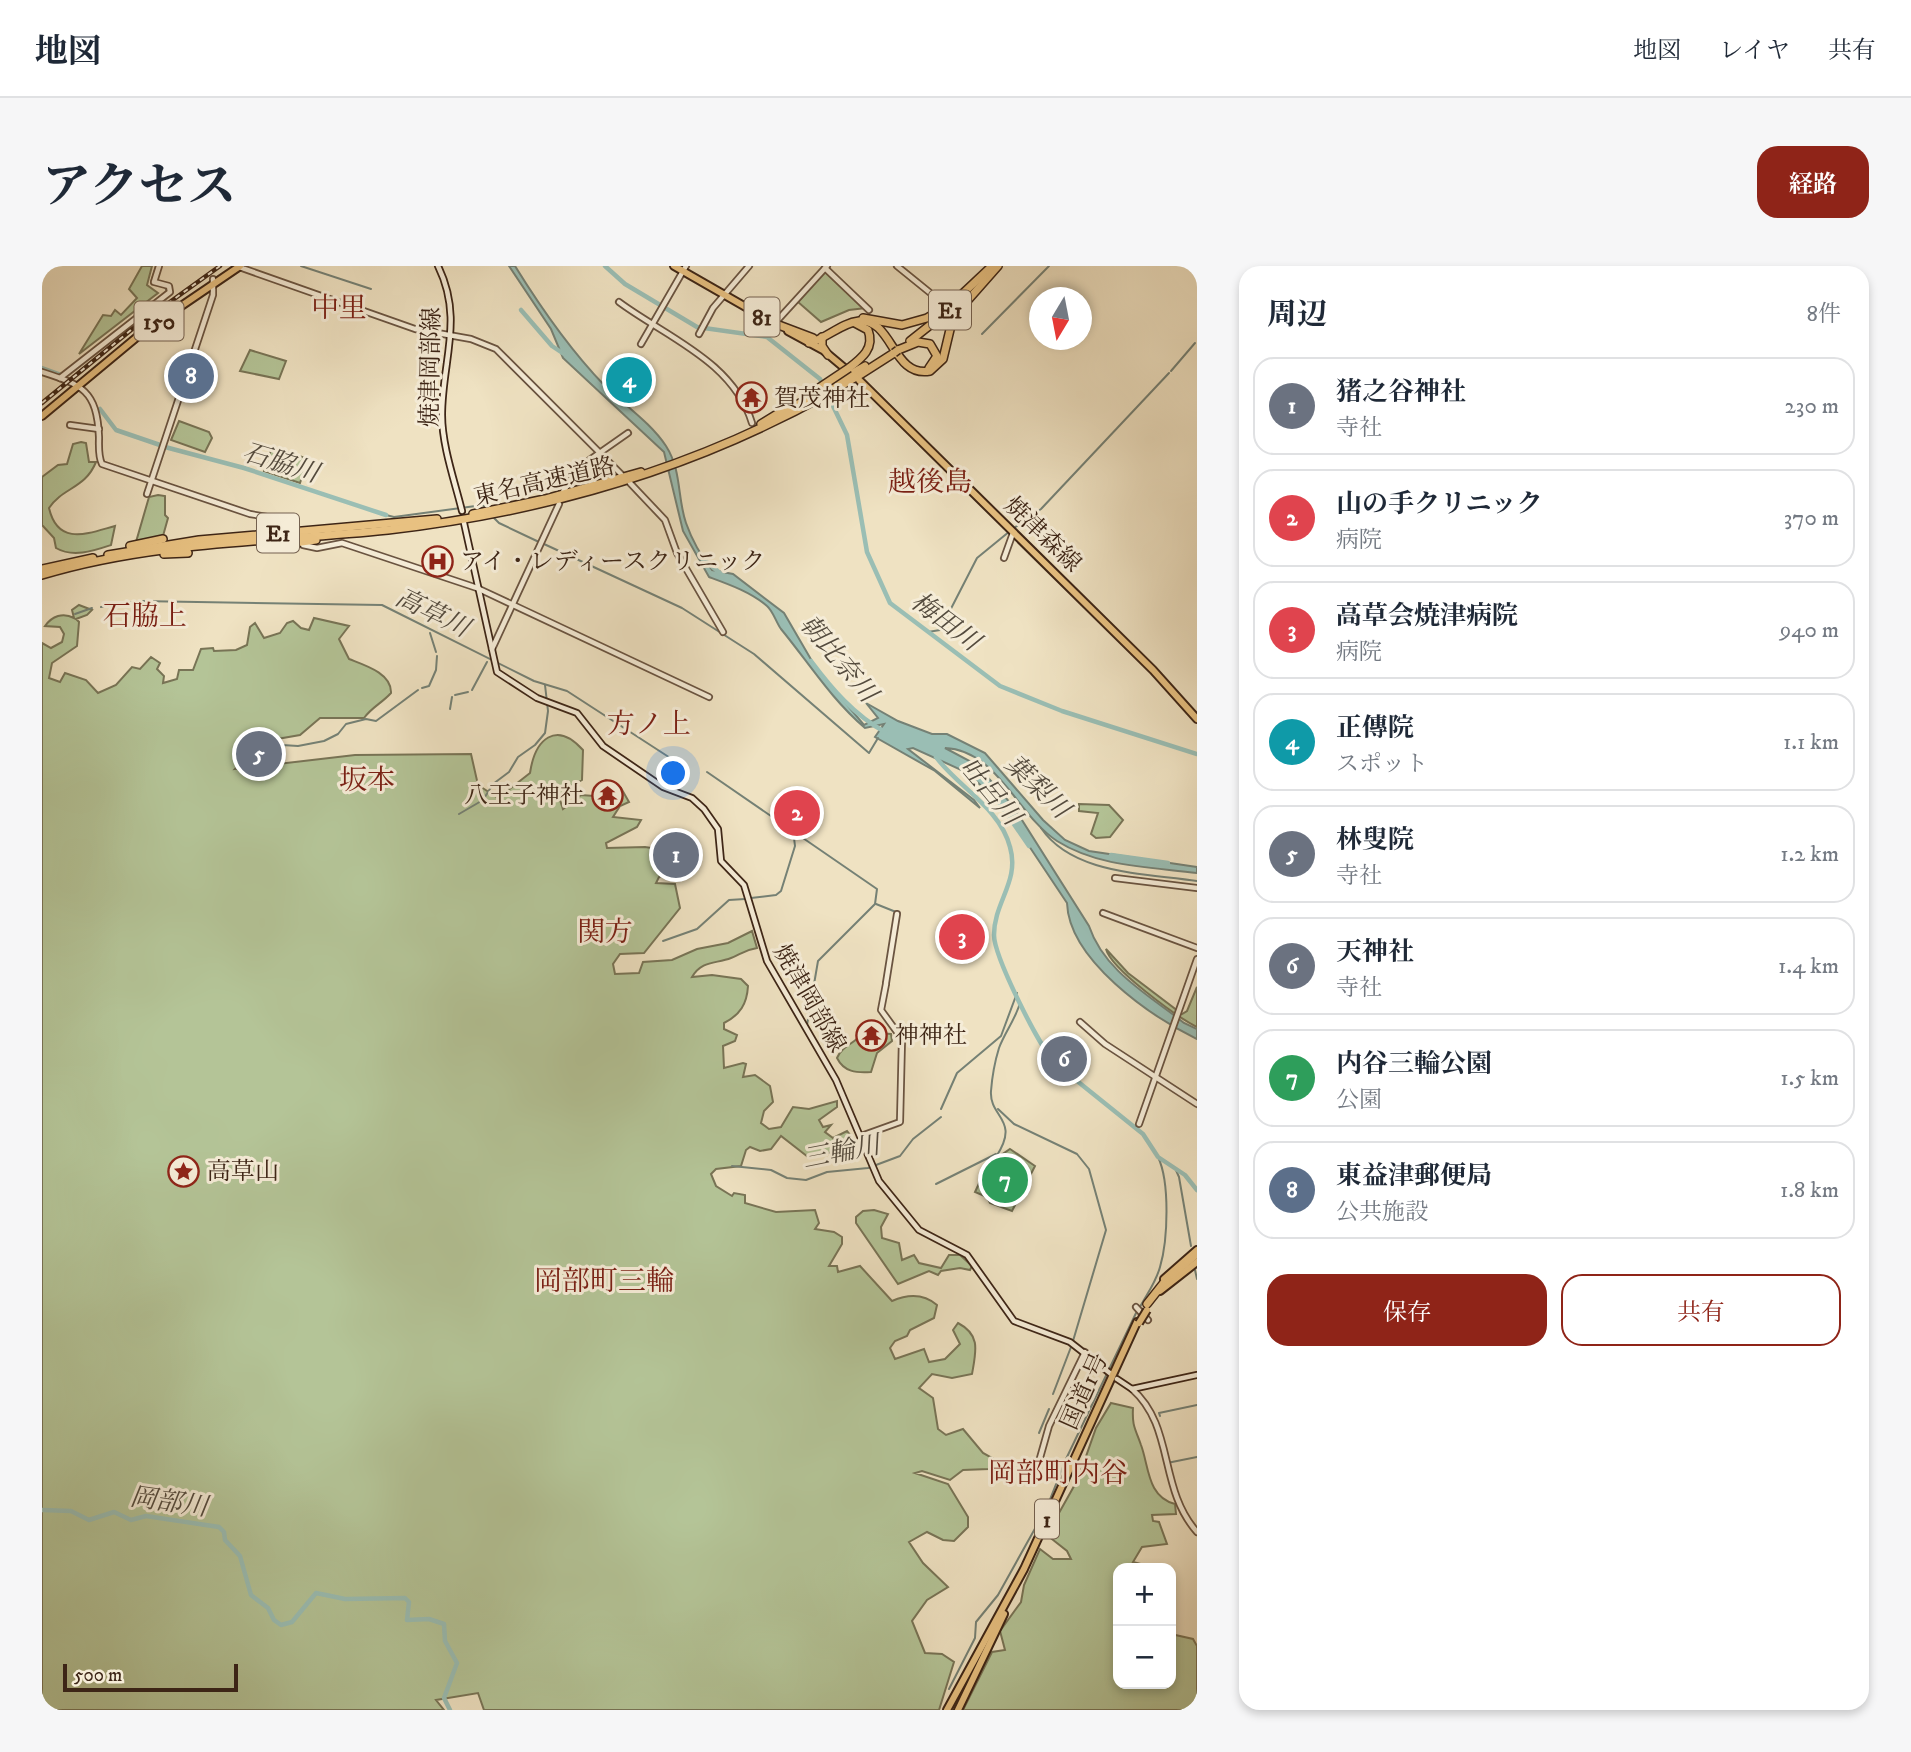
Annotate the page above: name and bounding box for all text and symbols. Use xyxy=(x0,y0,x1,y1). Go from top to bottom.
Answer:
text: 地図 xyxy=(35,32,101,73)
text: 地図 xyxy=(1633,36,1681,66)
text: レイヤ xyxy=(1719,36,1790,66)
text: 共有 xyxy=(1828,36,1876,66)
button: 経路 xyxy=(1757,146,1869,218)
text: アクセス xyxy=(42,157,237,219)
north arrow xyxy=(1029,287,1092,350)
road number: E1 xyxy=(929,290,971,330)
district label: 中里 xyxy=(311,291,367,326)
text: 周辺 xyxy=(1267,297,1327,334)
road number: 81 xyxy=(744,298,780,336)
text: 8件 xyxy=(1806,300,1841,329)
road number: 150 xyxy=(134,302,184,340)
street label: 焼津岡部線 xyxy=(415,307,447,427)
pin: 8 xyxy=(168,350,214,402)
pin: 4 xyxy=(606,354,652,406)
text: 猪之谷神社 xyxy=(1336,376,1466,409)
temple icon: 賀茂神社 xyxy=(734,381,768,415)
place label: 賀茂神社 xyxy=(774,384,870,414)
text: 1 xyxy=(1288,392,1296,421)
text: 230 m xyxy=(1785,392,1839,421)
text: 寺社 xyxy=(1336,414,1382,443)
water label: 石脇川 xyxy=(238,436,326,491)
street label: 東名高速道路 xyxy=(471,451,618,513)
district label: 越後島 xyxy=(888,465,972,500)
text: 山の手クリニック xyxy=(1336,488,1542,521)
street label: 焼津森線 xyxy=(997,491,1087,579)
text: 2 xyxy=(1286,504,1298,533)
text: 370 m xyxy=(1784,504,1839,533)
road number: E1 xyxy=(257,514,299,552)
text: 病院 xyxy=(1336,526,1382,555)
hospital icon: アイ・レディースクリニック xyxy=(420,544,454,578)
place label: アイ・レディースクリニック xyxy=(460,547,765,577)
water label: 高草川 xyxy=(390,581,477,647)
water label: 梅田川 xyxy=(904,586,989,661)
district label: 石脇上 xyxy=(103,599,187,634)
text: 高草会焼津病院 xyxy=(1336,600,1518,633)
water label: 朝比奈川 xyxy=(792,609,886,712)
text: 3 xyxy=(1288,616,1296,645)
text: 940 m xyxy=(1780,616,1839,645)
text: 病院 xyxy=(1336,638,1382,667)
district label: 方ノ上 xyxy=(607,707,691,742)
text: 正傳院 xyxy=(1336,712,1414,745)
pin: 5 xyxy=(236,728,282,780)
text: 4 xyxy=(1285,728,1299,757)
text: 1.1 km xyxy=(1783,728,1839,757)
water label: 葉梨川 xyxy=(997,748,1079,828)
text: スポット xyxy=(1336,750,1428,779)
water label: 吐呂川 xyxy=(952,751,1029,835)
your location xyxy=(656,756,690,790)
district label: 坂本 xyxy=(339,763,395,798)
temple icon: 八王子神社 xyxy=(590,778,624,812)
place label: 八王子神社 xyxy=(464,781,584,811)
pin: 2 xyxy=(774,787,820,839)
text: 林叟院 xyxy=(1336,824,1414,857)
pin: 1 xyxy=(653,829,699,881)
text: 5 xyxy=(1286,840,1298,869)
text: 1.2 km xyxy=(1780,840,1839,869)
text: 寺社 xyxy=(1336,862,1382,891)
pin: 3 xyxy=(939,911,985,963)
district label: 関方 xyxy=(577,915,633,950)
text: 天神社 xyxy=(1336,936,1414,969)
street label: 焼津岡部線 xyxy=(766,939,852,1058)
text: 6 xyxy=(1286,952,1298,981)
text: 1.4 km xyxy=(1778,952,1839,981)
text: 寺社 xyxy=(1336,974,1382,1003)
temple icon: 神神社 xyxy=(855,1018,889,1052)
place label: 神神社 xyxy=(895,1021,967,1051)
pin: 6 xyxy=(1041,1033,1087,1085)
text: 内谷三輪公園 xyxy=(1336,1048,1492,1081)
text: 7 xyxy=(1286,1064,1298,1093)
text: 1.5 km xyxy=(1780,1064,1839,1093)
text: 公園 xyxy=(1336,1086,1382,1115)
water label: 三輪川 xyxy=(800,1128,886,1176)
place icon: 高草山 xyxy=(167,1154,201,1188)
pin: 7 xyxy=(982,1154,1028,1206)
place label: 高草山 xyxy=(207,1157,279,1187)
text: 東益津郵便局 xyxy=(1336,1160,1492,1193)
text: 8 xyxy=(1286,1176,1298,1205)
text: 1.8 km xyxy=(1780,1176,1839,1205)
text: 公共施設 xyxy=(1336,1198,1428,1227)
district label: 岡部町三輪 xyxy=(534,1264,674,1299)
button: 保存 xyxy=(1267,1274,1547,1346)
button: 共有 xyxy=(1561,1274,1841,1346)
street label: 国道1号 xyxy=(1055,1348,1115,1434)
district label: 岡部町内谷 xyxy=(988,1456,1128,1491)
water label: 岡部川 xyxy=(128,1481,213,1525)
road number: 1 xyxy=(1035,1500,1059,1538)
map controls xyxy=(1113,1563,1176,1689)
button: + xyxy=(1113,1563,1176,1626)
button: − xyxy=(1113,1626,1176,1689)
scale bar xyxy=(63,1661,238,1693)
text: 500 m xyxy=(74,1664,122,1687)

